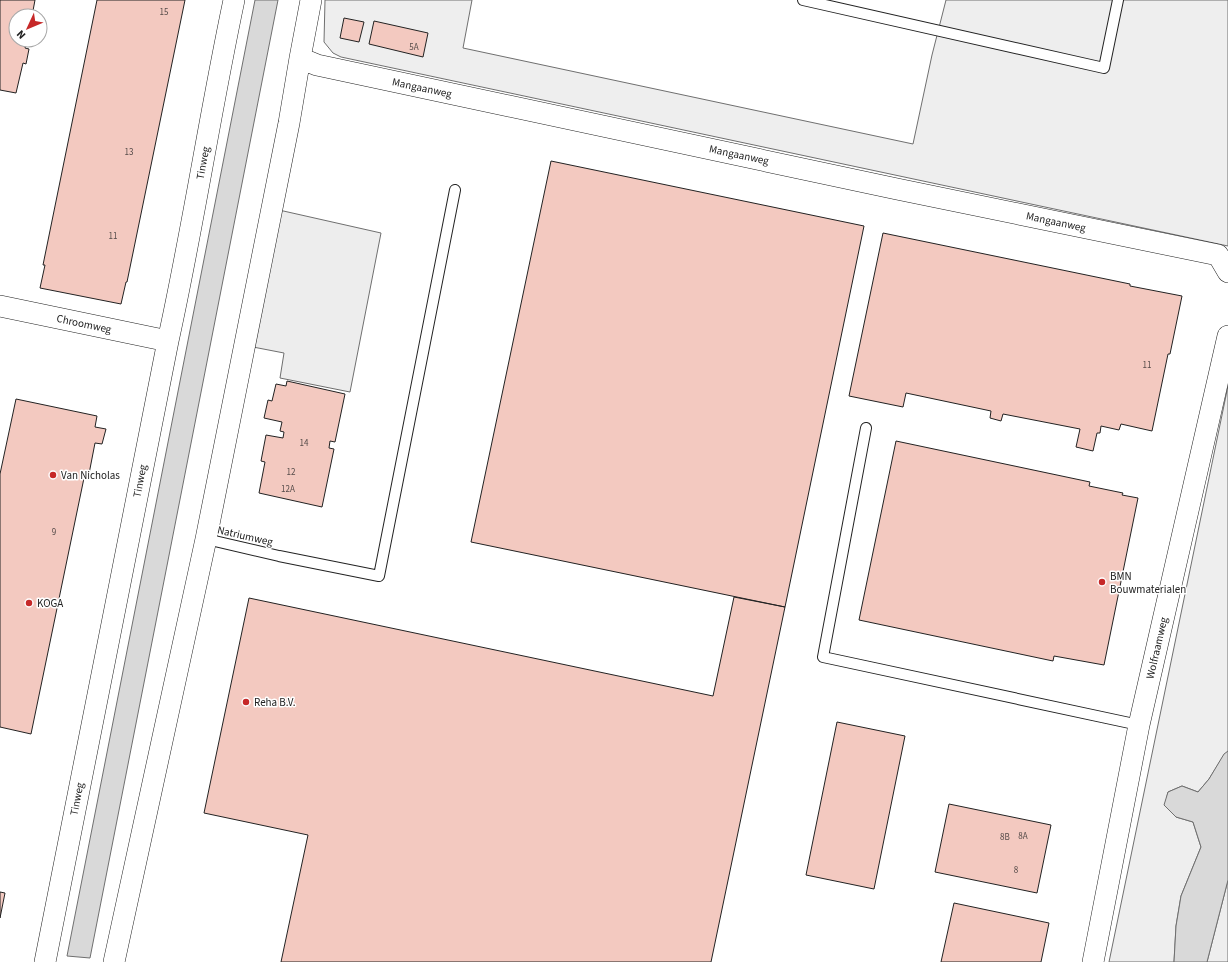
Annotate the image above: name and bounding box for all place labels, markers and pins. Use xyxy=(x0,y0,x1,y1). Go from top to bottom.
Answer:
place label: Van Nicholas xyxy=(61,468,120,483)
marker: Van Nicholas xyxy=(48,470,58,480)
place label: BMN Bouwmaterialen xyxy=(1110,569,1186,597)
marker: BMN Bouwmaterialen xyxy=(1097,577,1107,587)
place label: KOGA xyxy=(37,596,63,611)
marker: KOGA xyxy=(24,598,34,608)
place label: Reha B.V. xyxy=(254,695,296,710)
marker: Reha B.V. xyxy=(241,697,251,707)

